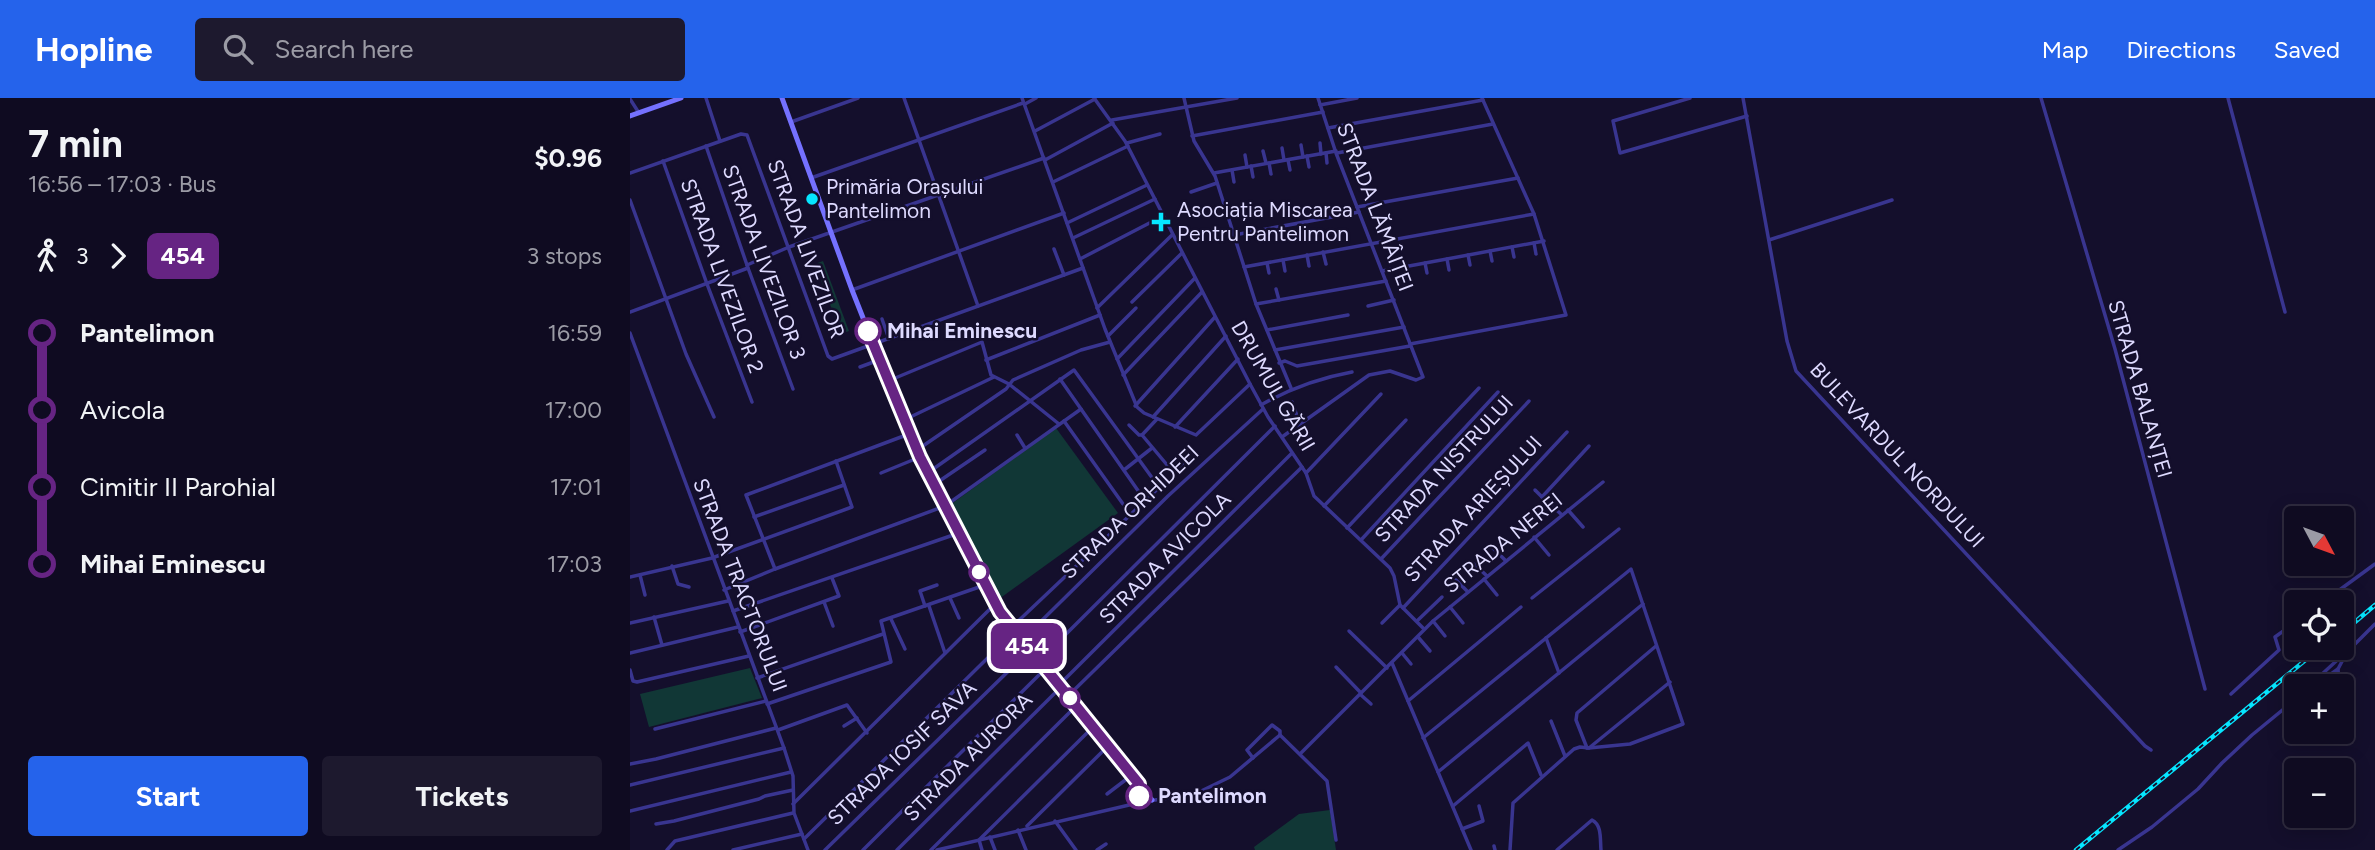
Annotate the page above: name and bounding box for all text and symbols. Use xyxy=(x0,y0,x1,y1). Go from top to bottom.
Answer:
search box xyxy=(195,18,685,81)
text: Hopline xyxy=(35,30,153,69)
icon: search xyxy=(219,30,257,68)
text: Search here xyxy=(275,33,413,65)
text: Map xyxy=(2042,35,2088,64)
text: Directions xyxy=(2126,35,2236,64)
text: Saved xyxy=(2274,35,2340,64)
street label: STRADA LĂMÂIȚEI xyxy=(1332,119,1419,295)
text: 7 min xyxy=(28,121,123,167)
text: $0.96 xyxy=(534,142,602,174)
street label: STRADA LIVEZILOR xyxy=(762,156,850,342)
street label: STRADA LIVEZILOR 3 xyxy=(718,161,811,362)
text: 16:56 – 17:03 · Bus xyxy=(28,170,216,198)
place label: Primăria Orașului Pantelimon xyxy=(826,174,983,223)
street label: STRADA LIVEZILOR 2 xyxy=(676,175,769,377)
marker: Primăria Orașului Pantelimon xyxy=(804,191,820,207)
place label: Asociația Miscarea Pentru Pantelimon xyxy=(1177,197,1353,246)
marker: Asociația Miscarea Pentru Pantelimon xyxy=(1151,212,1171,232)
icon: walk xyxy=(28,237,66,275)
icon: forward xyxy=(99,237,137,275)
text: 454 xyxy=(161,241,205,270)
text: 3 xyxy=(76,242,89,270)
text: 3 stops xyxy=(527,242,602,270)
street label: STRADA BALANȚEI xyxy=(2103,297,2178,481)
street label: DRUMUL GĂRII xyxy=(1226,316,1321,455)
text: Pantelimon xyxy=(80,317,214,349)
marker: Mihai Eminescu xyxy=(855,318,881,344)
place label: Mihai Eminescu xyxy=(887,318,1037,343)
text: 16:59 xyxy=(547,319,602,347)
street label: BULEVARDUL NORDULUI xyxy=(1805,357,1990,552)
street label: STRADA NISTRULUI xyxy=(1369,390,1518,547)
text: Avicola xyxy=(80,394,165,426)
text: 17:00 xyxy=(545,396,602,424)
street label: STRADA ARIEȘULUI xyxy=(1399,431,1547,587)
street label: STRADA ORHIDEEI xyxy=(1056,440,1204,584)
text: Cimitir II Parohial xyxy=(80,471,276,503)
text: 17:01 xyxy=(550,473,602,501)
street label: STRADA TRACTORULUI xyxy=(688,474,793,695)
street label: STRADA AVICOLA xyxy=(1094,487,1236,629)
street label: STRADA NEREI xyxy=(1438,487,1567,598)
north arrow xyxy=(2284,506,2354,576)
map controls xyxy=(2284,506,2354,828)
text: Mihai Eminescu xyxy=(80,548,266,580)
text: 17:03 xyxy=(547,550,602,578)
unlabelled marker xyxy=(969,562,989,582)
button: locate xyxy=(2284,590,2354,660)
line badge: 454 xyxy=(987,623,1067,669)
text: 454 xyxy=(1005,631,1049,660)
button: + xyxy=(2284,674,2354,744)
street label: STRADA IOSIF SAVA xyxy=(822,675,981,830)
street label: STRADA AURORA xyxy=(898,687,1037,826)
unlabelled marker xyxy=(1060,688,1080,708)
button: Start xyxy=(28,756,308,836)
button: Tickets xyxy=(322,756,602,836)
button: − xyxy=(2284,758,2354,828)
marker: Pantelimon xyxy=(1126,783,1152,809)
place label: Pantelimon xyxy=(1158,783,1267,808)

